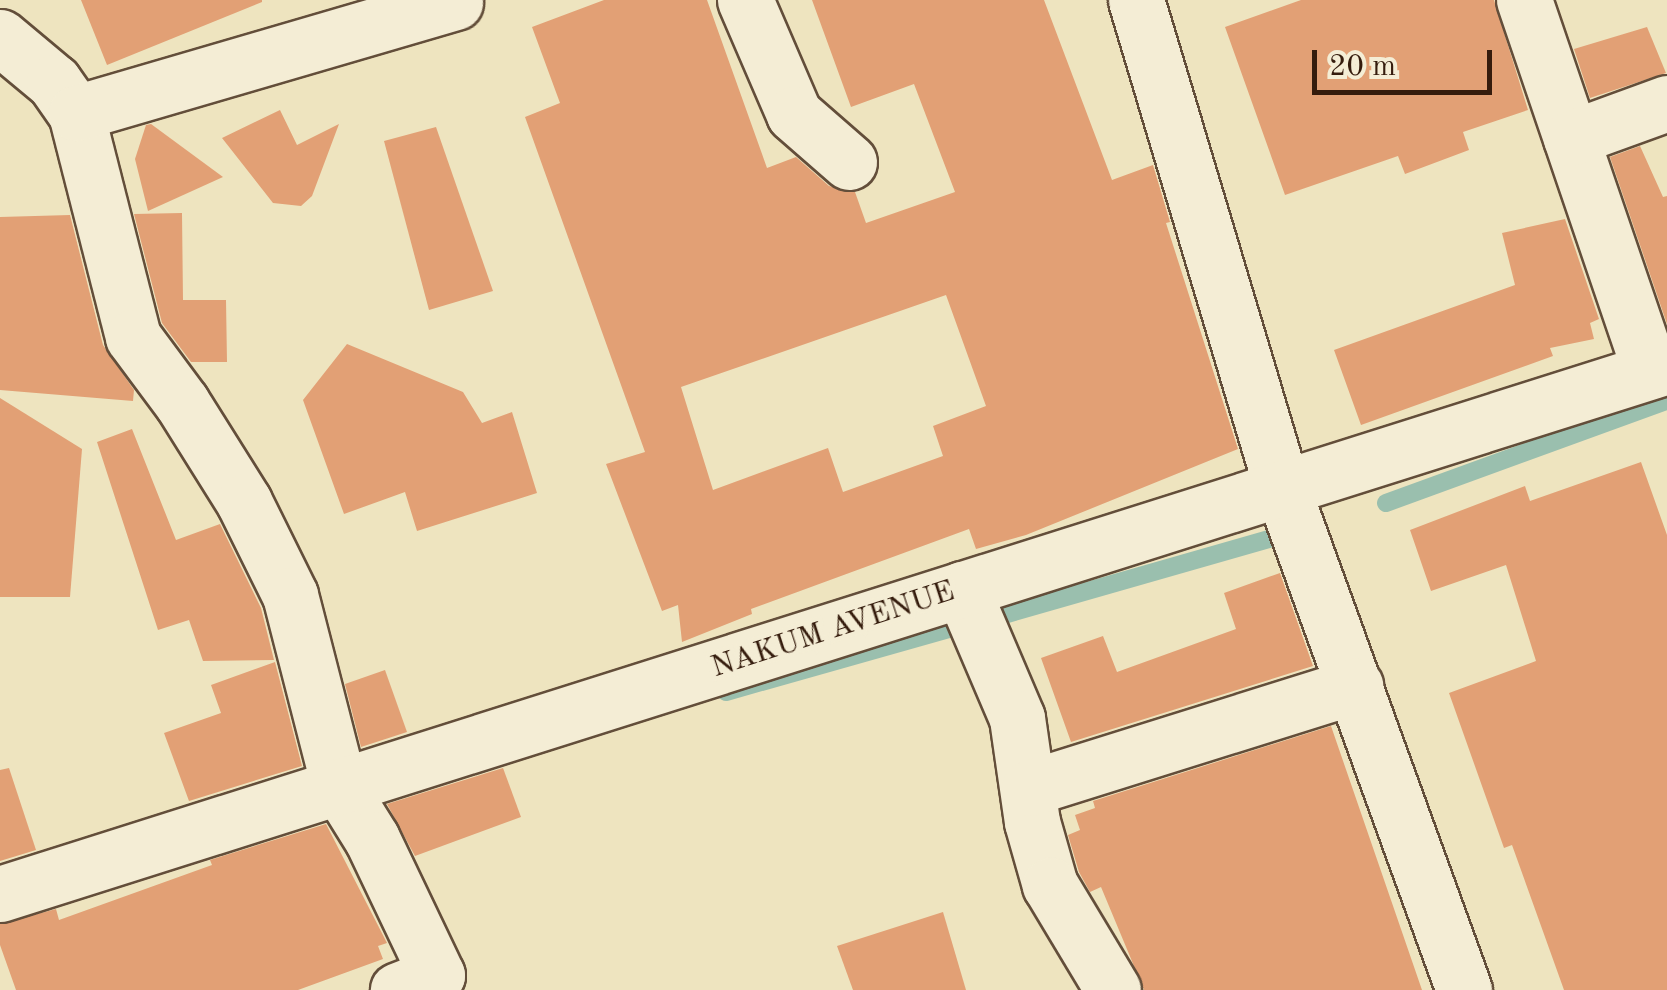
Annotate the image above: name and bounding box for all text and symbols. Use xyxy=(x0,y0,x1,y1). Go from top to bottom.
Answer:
scale bar xyxy=(1317,30,1497,92)
text: 20 m xyxy=(1329,52,1396,82)
street label: NAKUM AVENUE xyxy=(707,574,959,686)

